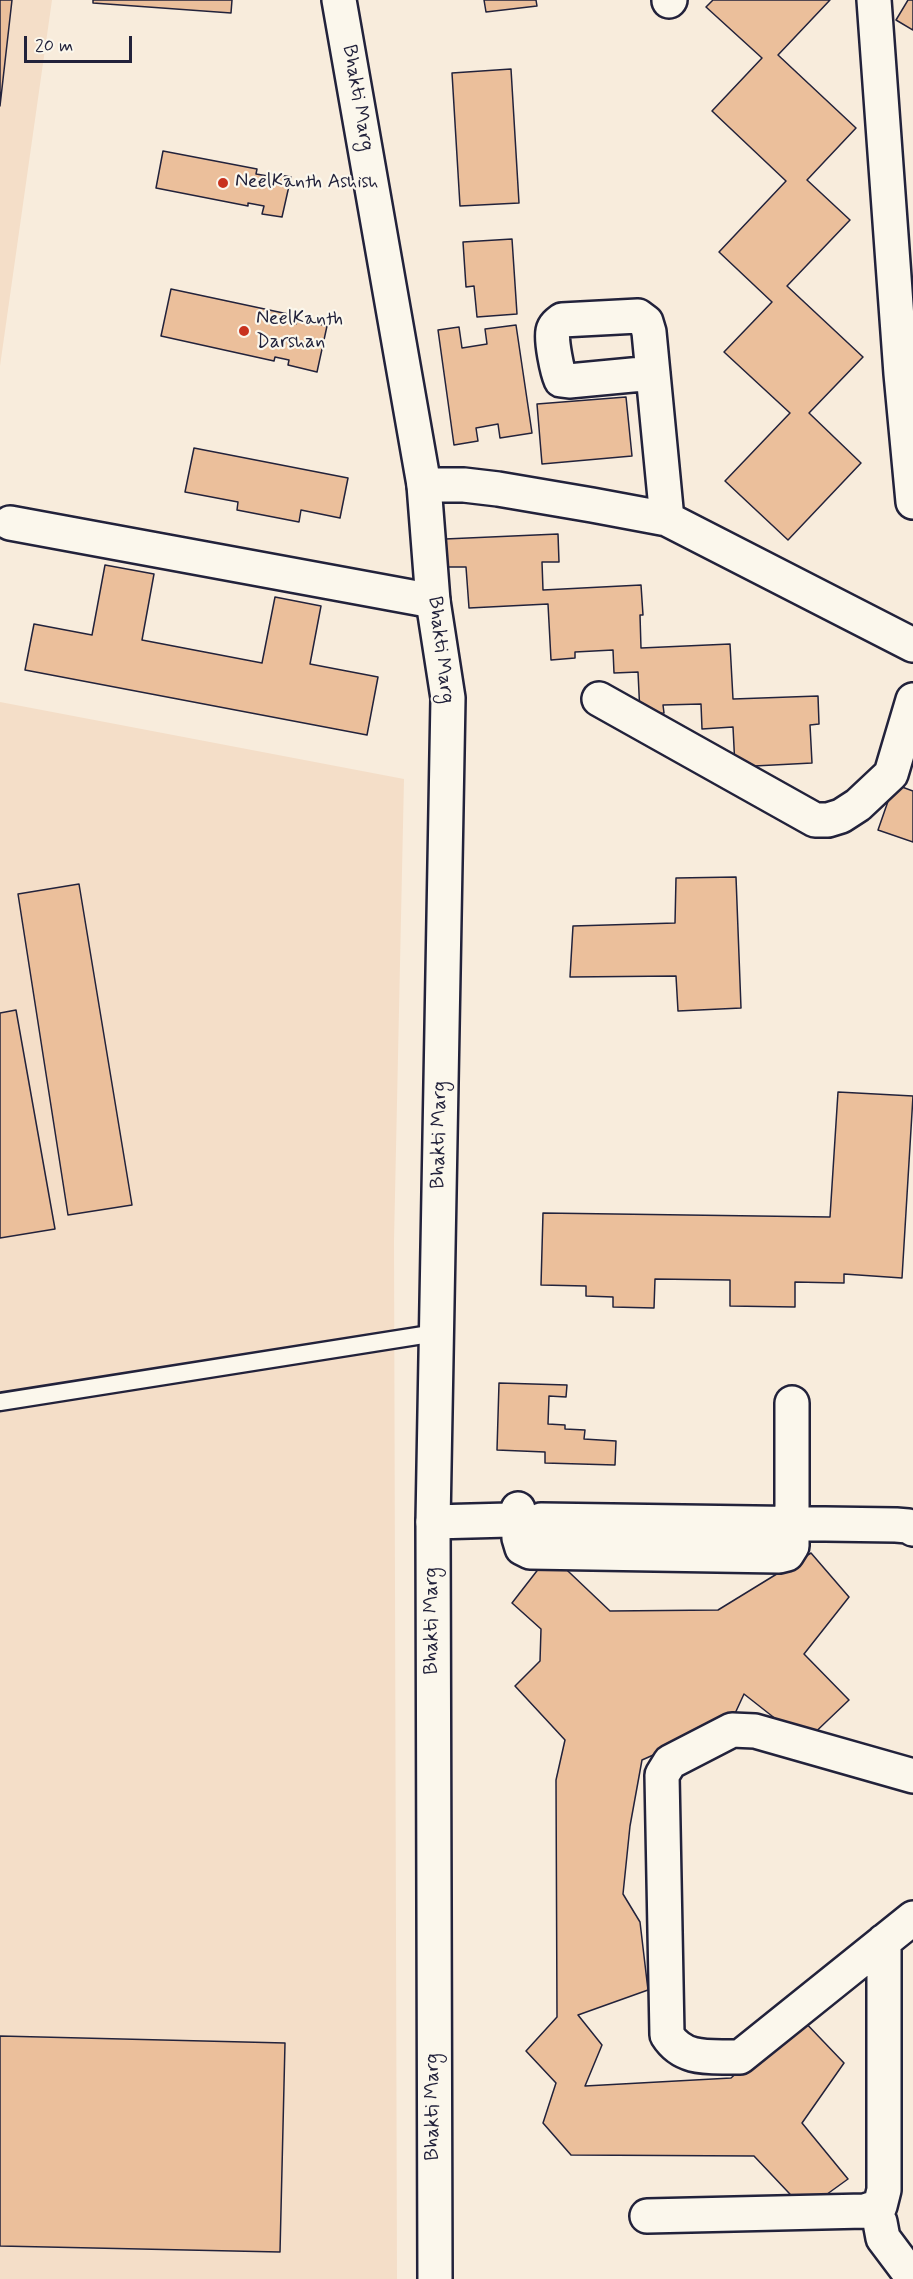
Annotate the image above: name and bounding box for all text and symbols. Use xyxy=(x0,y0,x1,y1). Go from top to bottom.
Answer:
scale bar xyxy=(27,24,135,62)
text: 20 m xyxy=(35,34,73,58)
street label: Bhakti Marg xyxy=(336,43,378,153)
place label: NeelKanth Ashish xyxy=(235,171,378,195)
marker: NeelKanth Ashish xyxy=(216,176,230,190)
place label: NeelKanth Darshan xyxy=(256,308,343,355)
marker: NeelKanth Darshan xyxy=(237,324,251,338)
street label: Bhakti Marg xyxy=(422,595,458,705)
street label: Bhakti Marg xyxy=(427,1081,453,1189)
street label: Bhakti Marg xyxy=(421,1567,445,1675)
street label: Bhakti Marg xyxy=(422,2053,446,2161)

